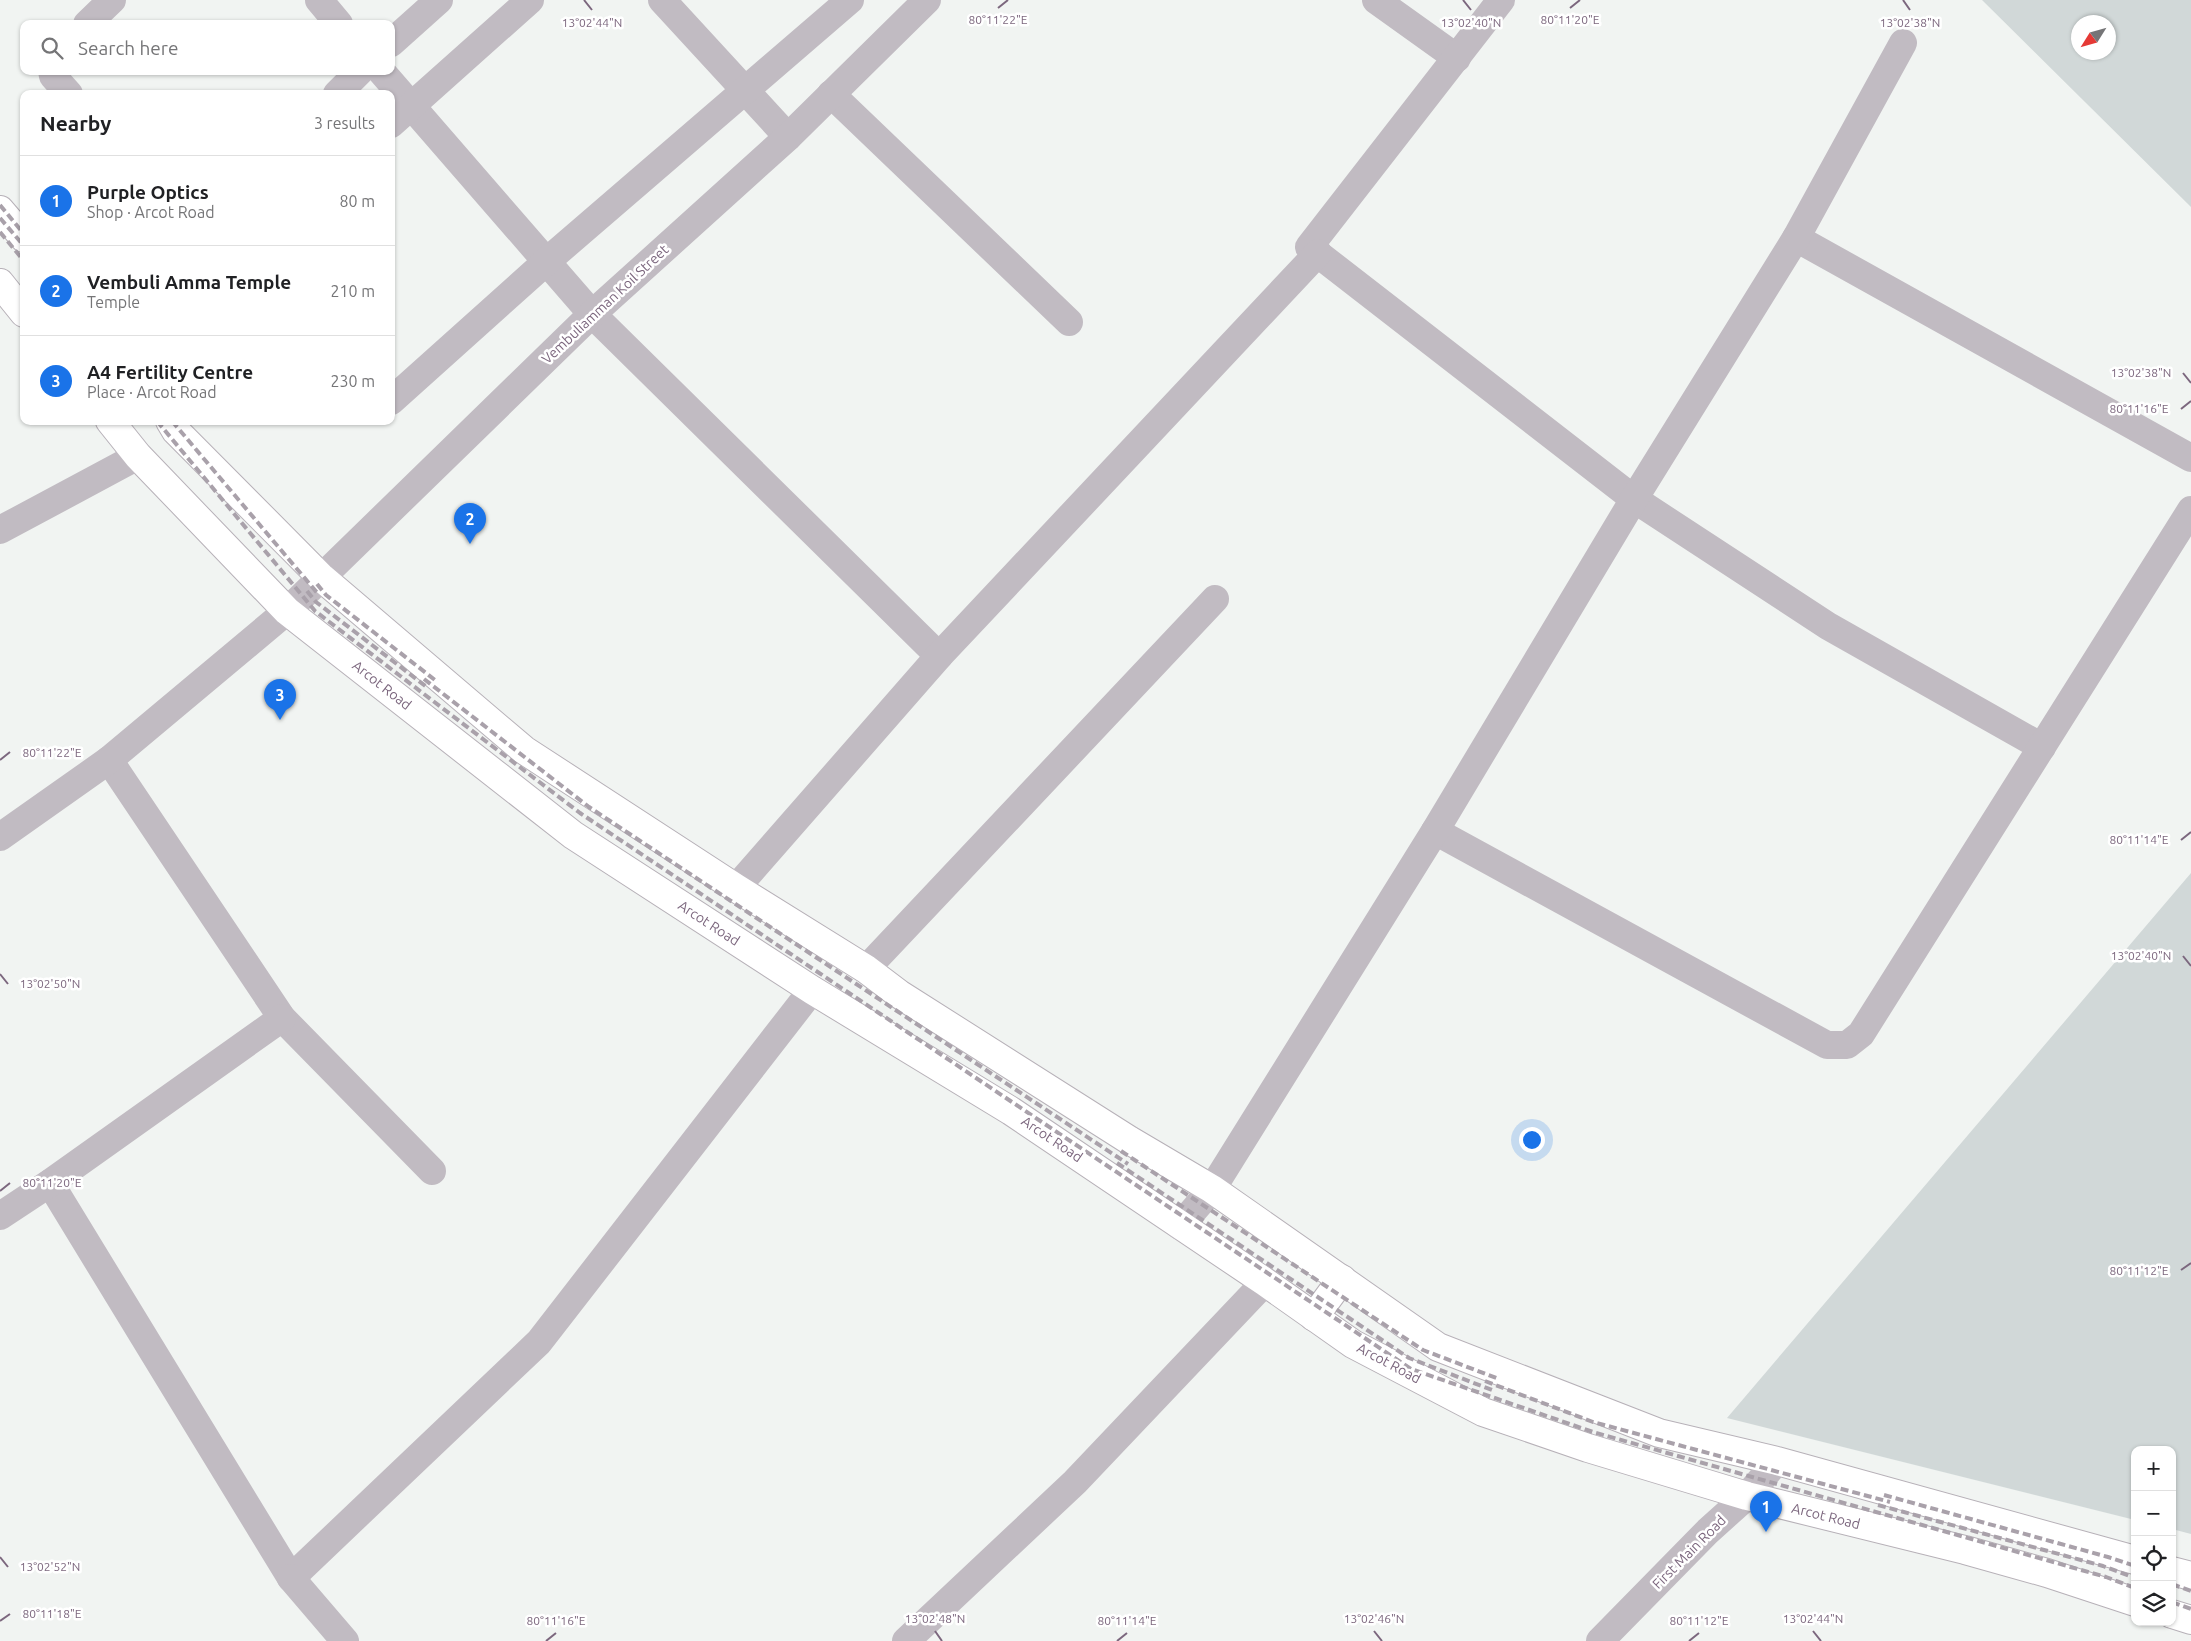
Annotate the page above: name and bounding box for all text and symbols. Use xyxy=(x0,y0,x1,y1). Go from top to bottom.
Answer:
text: 80°11'22"E xyxy=(969,13,1028,26)
text: 80°11'20"E xyxy=(1541,13,1600,26)
north arrow xyxy=(2071,15,2116,60)
text: 13°02'44"N xyxy=(562,16,622,29)
text: 13°02'40"N xyxy=(1441,16,1501,29)
text: 13°02'38"N xyxy=(1880,16,1940,29)
search box xyxy=(20,20,395,75)
icon: search xyxy=(38,34,66,62)
text: Search here xyxy=(78,37,178,59)
text: Nearby xyxy=(40,111,111,135)
text: 3 results xyxy=(314,114,375,132)
text: Purple Optics xyxy=(87,181,209,203)
text: 1 xyxy=(51,192,61,210)
text: 80 m xyxy=(339,192,375,210)
text: Shop · Arcot Road xyxy=(87,203,215,221)
street label: Vembuliamman Koil Street xyxy=(538,241,672,367)
text: Vembuli Amma Temple xyxy=(87,271,291,293)
text: 2 xyxy=(51,282,61,300)
text: 210 m xyxy=(330,282,375,300)
text: Temple xyxy=(87,293,140,311)
text: A4 Fertility Centre xyxy=(87,361,253,383)
text: 13°02'38"N xyxy=(2111,366,2171,379)
text: 3 xyxy=(51,372,61,390)
text: 230 m xyxy=(330,372,375,390)
text: Place · Arcot Road xyxy=(87,383,217,401)
text: 80°11'16"E xyxy=(2110,402,2169,415)
pin: 2 xyxy=(454,503,486,544)
street label: Arcot Road xyxy=(349,657,415,713)
pin: 3 xyxy=(264,679,296,720)
text: 80°11'22"E xyxy=(23,746,82,759)
text: 80°11'14"E xyxy=(2110,833,2169,846)
street label: Arcot Road xyxy=(675,897,743,949)
text: 13°02'40"N xyxy=(2111,949,2171,962)
text: 13°02'50"N xyxy=(20,977,80,990)
street label: Arcot Road xyxy=(1018,1113,1086,1165)
your location xyxy=(1519,1127,1545,1153)
text: 80°11'20"E xyxy=(23,1176,82,1189)
text: 80°11'12"E xyxy=(2110,1264,2169,1277)
street label: Arcot Road xyxy=(1354,1339,1424,1387)
map controls xyxy=(2131,1446,2176,1626)
button: + xyxy=(2131,1446,2176,1491)
pin: 1 xyxy=(1750,1491,1782,1532)
button: − xyxy=(2131,1491,2176,1536)
street label: Arcot Road xyxy=(1790,1500,1862,1532)
street label: First Main Road xyxy=(1649,1512,1729,1592)
button: locate xyxy=(2131,1536,2176,1581)
text: 13°02'52"N xyxy=(20,1560,80,1573)
button: layers xyxy=(2131,1581,2176,1626)
text: 80°11'18"E xyxy=(23,1607,82,1620)
text: 13°02'48"N xyxy=(905,1612,965,1625)
text: 13°02'46"N xyxy=(1344,1612,1404,1625)
text: 13°02'44"N xyxy=(1783,1612,1843,1625)
text: 80°11'16"E xyxy=(527,1614,586,1627)
text: 80°11'14"E xyxy=(1098,1614,1157,1627)
text: 80°11'12"E xyxy=(1670,1614,1729,1627)

